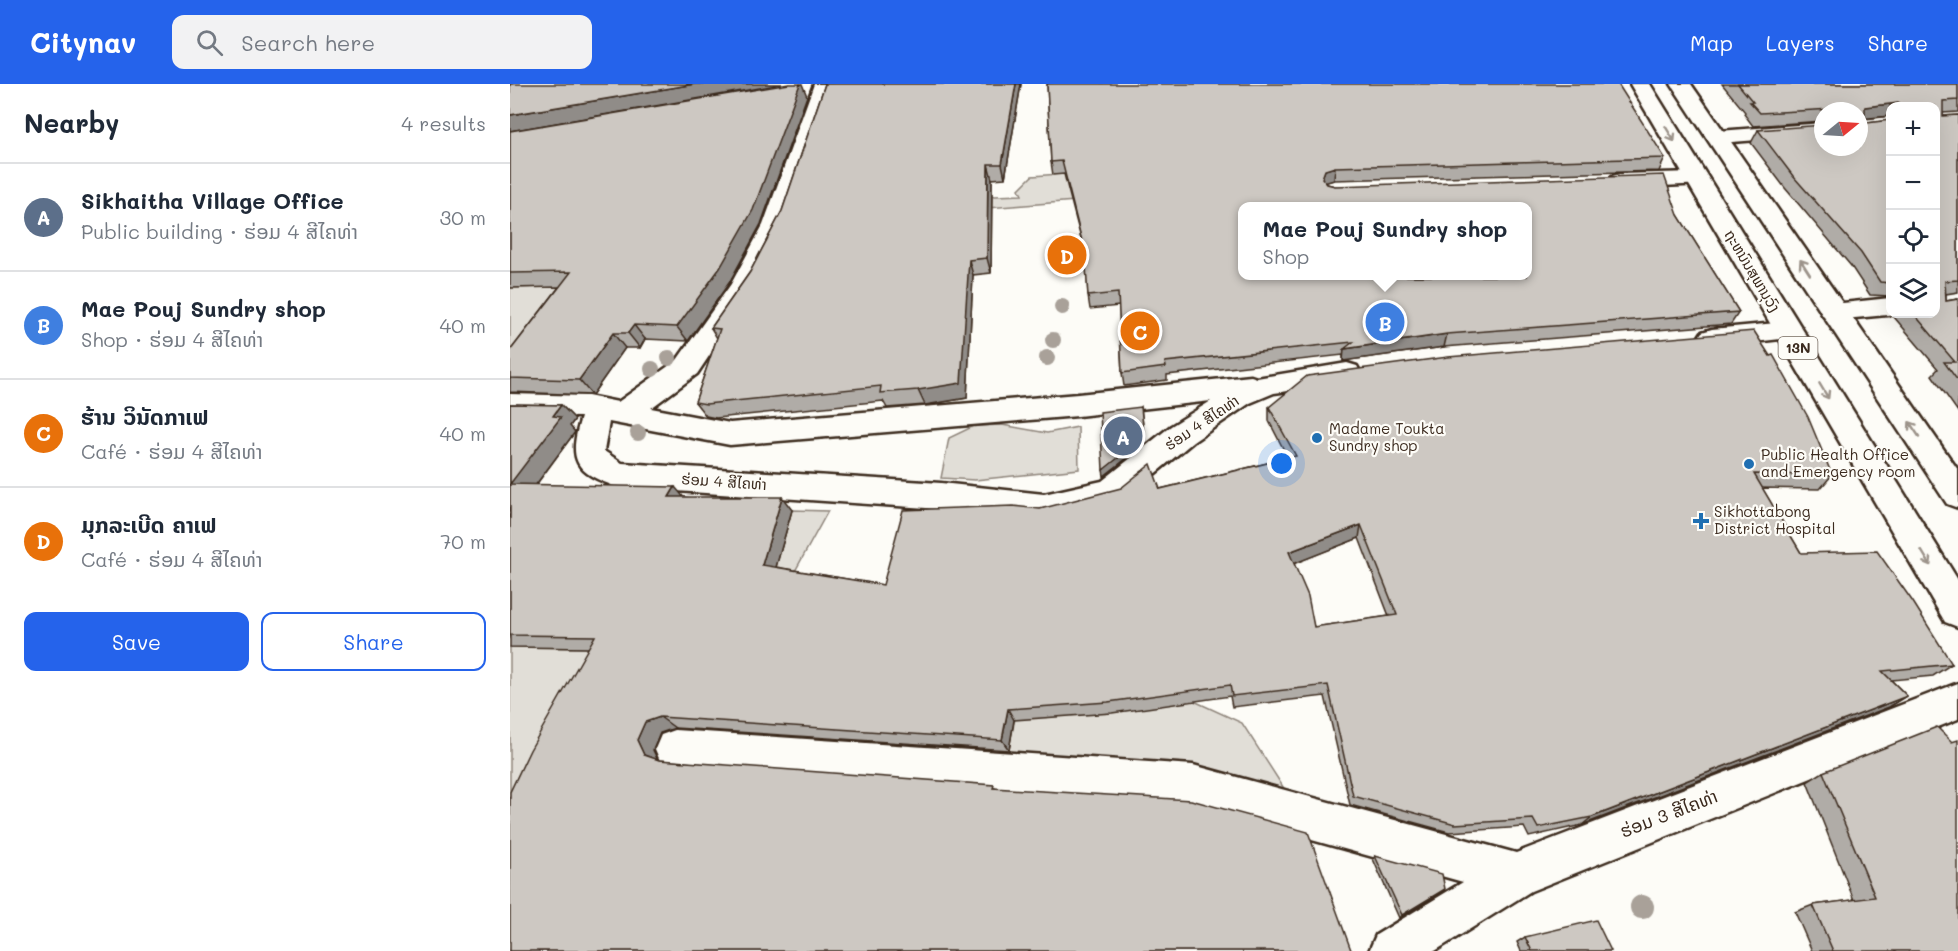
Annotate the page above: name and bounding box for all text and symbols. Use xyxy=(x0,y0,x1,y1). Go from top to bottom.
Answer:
search box xyxy=(172,15,592,69)
text: Citynav xyxy=(30,24,136,60)
icon: search xyxy=(193,26,226,59)
text: Search here xyxy=(241,28,375,57)
text: Map xyxy=(1690,29,1733,56)
text: Layers xyxy=(1766,29,1835,56)
text: Share xyxy=(1868,29,1928,56)
north arrow xyxy=(1814,102,1868,156)
map controls xyxy=(1886,102,1940,318)
button: + xyxy=(1886,102,1940,156)
text: Nearby xyxy=(24,106,119,140)
text: 4 results xyxy=(401,110,486,136)
one-way arrow xyxy=(1664,125,1676,142)
button: − xyxy=(1886,156,1940,210)
text: Sikhaitha Village Office xyxy=(81,186,344,215)
popup xyxy=(1238,202,1532,280)
text: A xyxy=(37,204,50,230)
text: 30 m xyxy=(440,204,486,230)
button: locate xyxy=(1886,210,1940,264)
text: Mae Pouj Sundry shop xyxy=(1263,214,1507,243)
text: Public building · ຮ່ອມ 4 ສີໄຄທ່າ xyxy=(81,218,358,244)
street label: ຖະຫນົນສຸພານຸວົງ xyxy=(1719,225,1785,316)
pin: D xyxy=(1048,232,1086,278)
text: Shop xyxy=(1263,243,1309,269)
one-way arrow xyxy=(1799,260,1811,276)
button: layers xyxy=(1886,264,1940,318)
text: Mae Pouj Sundry shop xyxy=(81,294,326,323)
pin: B xyxy=(1366,300,1404,344)
pin: C xyxy=(1120,308,1160,354)
text: B xyxy=(37,312,50,338)
text: 40 m xyxy=(440,312,486,338)
text: Shop · ຮ່ອມ 4 ສີໄຄທ່າ xyxy=(81,326,263,352)
road number: 13N xyxy=(1778,337,1818,359)
one-way arrow xyxy=(1819,382,1831,399)
street label: ຮ່ອມ 4 ສີໄຄທ່າ xyxy=(1160,390,1242,454)
text: ຮ້ານ ວິນັດກາເຟ xyxy=(81,402,208,431)
pin: A xyxy=(1104,414,1142,458)
place label: Madame Toukta Sundry shop xyxy=(1329,418,1445,455)
text: C xyxy=(36,420,51,446)
text: 40 m xyxy=(440,420,486,446)
one-way arrow xyxy=(1907,421,1920,438)
marker: Madame Toukta Sundry shop xyxy=(1310,431,1324,445)
text: Café · ຮ່ອມ 4 ສີໄຄທ່າ xyxy=(81,438,263,464)
place label: Public Health Office and Emergency room xyxy=(1761,444,1915,481)
your location xyxy=(1267,449,1296,478)
marker: Public Health Office and Emergency room xyxy=(1742,457,1756,471)
street label: ຮ່ອມ 4 ສີໄຄທ່າ xyxy=(681,468,767,494)
place label: Sikhottabong District Hospital xyxy=(1714,501,1836,538)
text: ມຸກລະເບີດ ຄາເຟ xyxy=(81,510,217,539)
marker: Sikhottabong District Hospital xyxy=(1692,512,1710,530)
text: D xyxy=(36,528,51,554)
text: 70 m xyxy=(440,528,486,554)
text: Café · ຮ່ອມ 4 ສີໄຄທ່າ xyxy=(81,546,263,572)
one-way arrow xyxy=(1920,549,1932,566)
button: Save xyxy=(24,612,249,671)
button: Share xyxy=(261,612,486,671)
street label: ຮ່ອມ 3 ສີໄຄທ່າ xyxy=(1616,783,1721,843)

